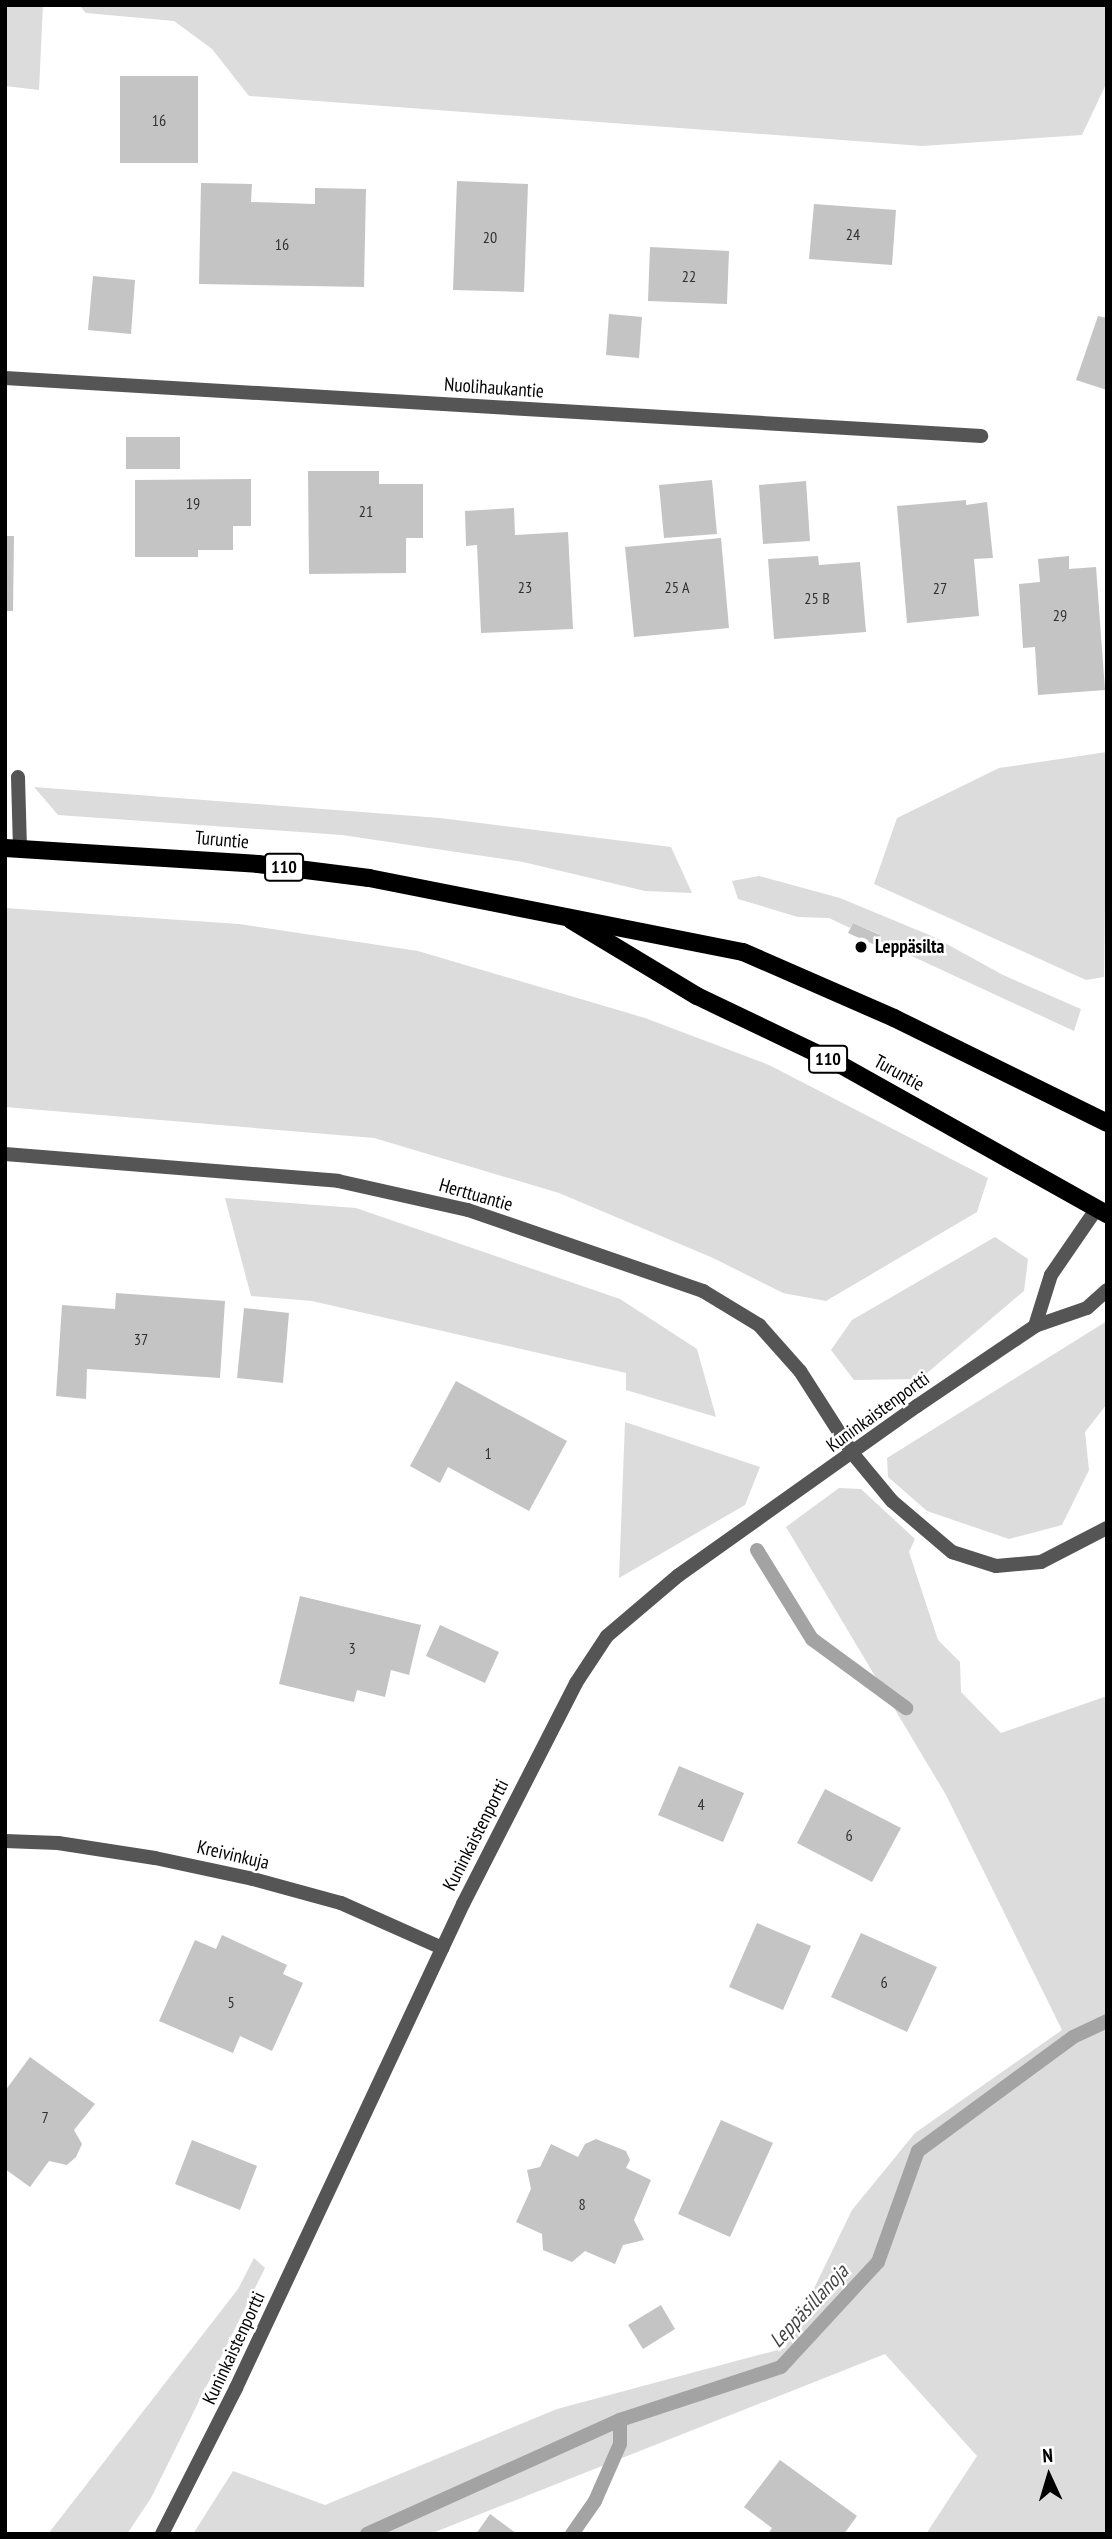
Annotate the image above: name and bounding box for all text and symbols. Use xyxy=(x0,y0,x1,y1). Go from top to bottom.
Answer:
house number: 16 xyxy=(152,110,166,130)
house number: 24 xyxy=(846,224,860,244)
house number: 20 xyxy=(483,227,497,247)
house number: 16 xyxy=(275,234,289,254)
house number: 22 xyxy=(682,266,696,286)
street label: Nuolihaukantie xyxy=(443,373,545,403)
house number: 19 xyxy=(186,493,200,513)
house number: 21 xyxy=(359,501,373,521)
house number: 23 xyxy=(518,577,532,597)
house number: 25 A xyxy=(664,577,690,597)
house number: 27 xyxy=(933,578,947,598)
house number: 25 B xyxy=(804,588,830,608)
house number: 29 xyxy=(1053,605,1067,625)
street label: Turuntie xyxy=(194,826,250,854)
road number: 110 xyxy=(263,852,305,882)
place label: Leppäsilta xyxy=(875,936,944,958)
marker: Leppäsilta xyxy=(853,939,869,955)
road number: 110 xyxy=(807,1044,849,1074)
street label: Turuntie xyxy=(870,1050,928,1096)
street label: Herttuantie xyxy=(437,1174,515,1216)
house number: 37 xyxy=(134,1329,148,1349)
street label: Kuninkaistenportti xyxy=(822,1367,934,1457)
house number: 1 xyxy=(484,1443,492,1463)
house number: 3 xyxy=(348,1638,356,1658)
street label: Kuninkaistenportti xyxy=(438,1776,514,1894)
house number: 4 xyxy=(697,1794,705,1814)
house number: 6 xyxy=(845,1825,853,1845)
street label: Kreivinkuja xyxy=(195,1836,271,1874)
house number: 6 xyxy=(880,1972,888,1992)
house number: 5 xyxy=(227,1992,235,2012)
house number: 7 xyxy=(41,2107,49,2127)
house number: 8 xyxy=(578,2194,586,2214)
water label: Leppäsillanoja xyxy=(764,2259,854,2353)
street label: Kuninkaistenportti xyxy=(198,2288,270,2408)
north arrow xyxy=(1014,2441,1084,2511)
text: N xyxy=(1042,2443,1053,2467)

